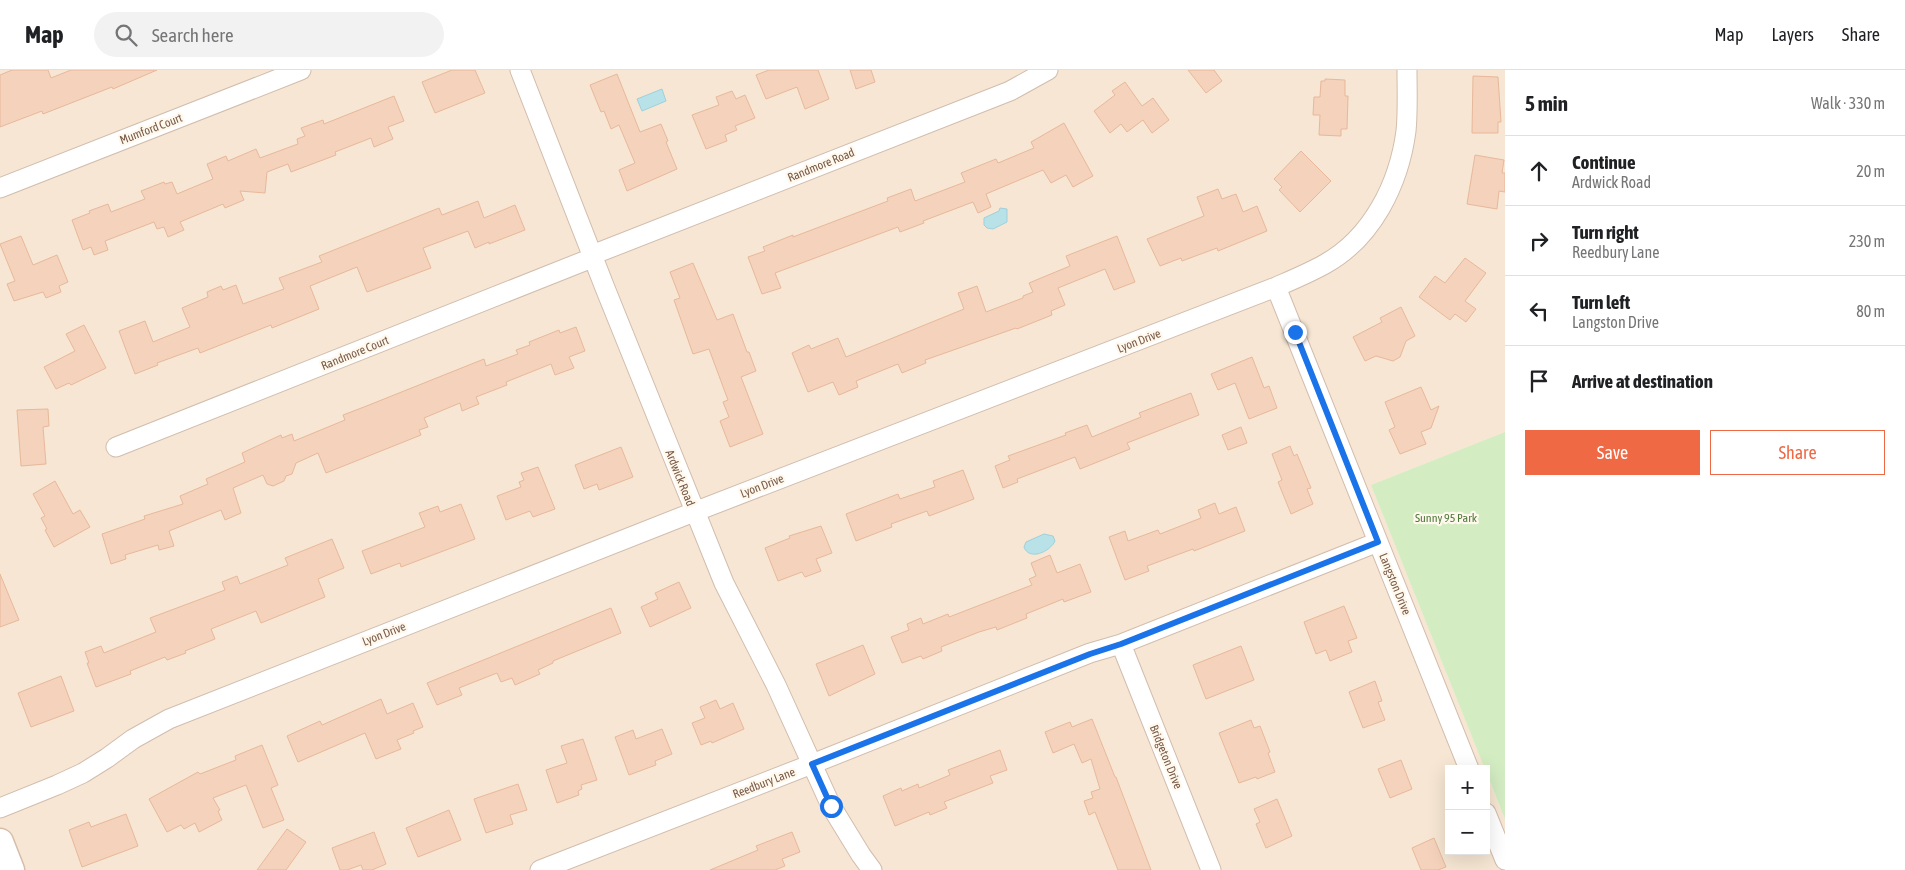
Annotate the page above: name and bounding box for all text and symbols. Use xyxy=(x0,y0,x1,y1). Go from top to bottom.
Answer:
search box xyxy=(94,12,444,57)
text: Map xyxy=(25,21,64,48)
icon: search xyxy=(112,21,140,49)
text: Search here xyxy=(152,24,234,46)
text: Map xyxy=(1714,24,1743,45)
text: Layers xyxy=(1771,24,1814,45)
text: Share xyxy=(1842,24,1880,45)
text: 5 min xyxy=(1525,91,1568,115)
text: Walk · 330 m xyxy=(1811,94,1885,112)
street label: Mumford Court xyxy=(118,110,185,147)
street label: Randmore Road xyxy=(785,145,857,185)
text: Continue xyxy=(1572,151,1636,173)
icon: ahead xyxy=(1525,157,1553,185)
text: 20 m xyxy=(1856,162,1885,180)
text: Ardwick Road xyxy=(1572,173,1651,191)
text: Turn right xyxy=(1572,221,1639,243)
icon: right xyxy=(1525,227,1553,255)
text: 230 m xyxy=(1849,232,1885,250)
text: Reedbury Lane xyxy=(1572,243,1659,261)
text: Turn left xyxy=(1572,291,1630,313)
icon: left xyxy=(1525,297,1553,325)
text: 80 m xyxy=(1856,302,1885,320)
text: Langston Drive xyxy=(1572,313,1659,331)
route end xyxy=(1284,321,1307,344)
street label: Lyon Drive xyxy=(1115,326,1163,356)
street label: Randmore Court xyxy=(319,333,391,373)
icon: arrive xyxy=(1525,367,1553,395)
text: Arrive at destination xyxy=(1572,370,1713,392)
button: Save xyxy=(1525,430,1700,475)
button: Share xyxy=(1710,430,1885,475)
street label: Ardwick Road xyxy=(662,448,698,508)
street label: Lyon Drive xyxy=(738,471,786,501)
park label: Sunny 95 Park xyxy=(1415,511,1478,525)
street label: Langston Drive xyxy=(1376,551,1414,617)
street label: Lyon Drive xyxy=(360,619,408,649)
street label: Bridgeton Drive xyxy=(1147,723,1185,791)
street label: Reedbury Lane xyxy=(731,765,797,801)
map controls xyxy=(1445,765,1490,855)
button: + xyxy=(1445,765,1490,810)
route start xyxy=(820,795,843,818)
button: − xyxy=(1445,810,1490,855)

